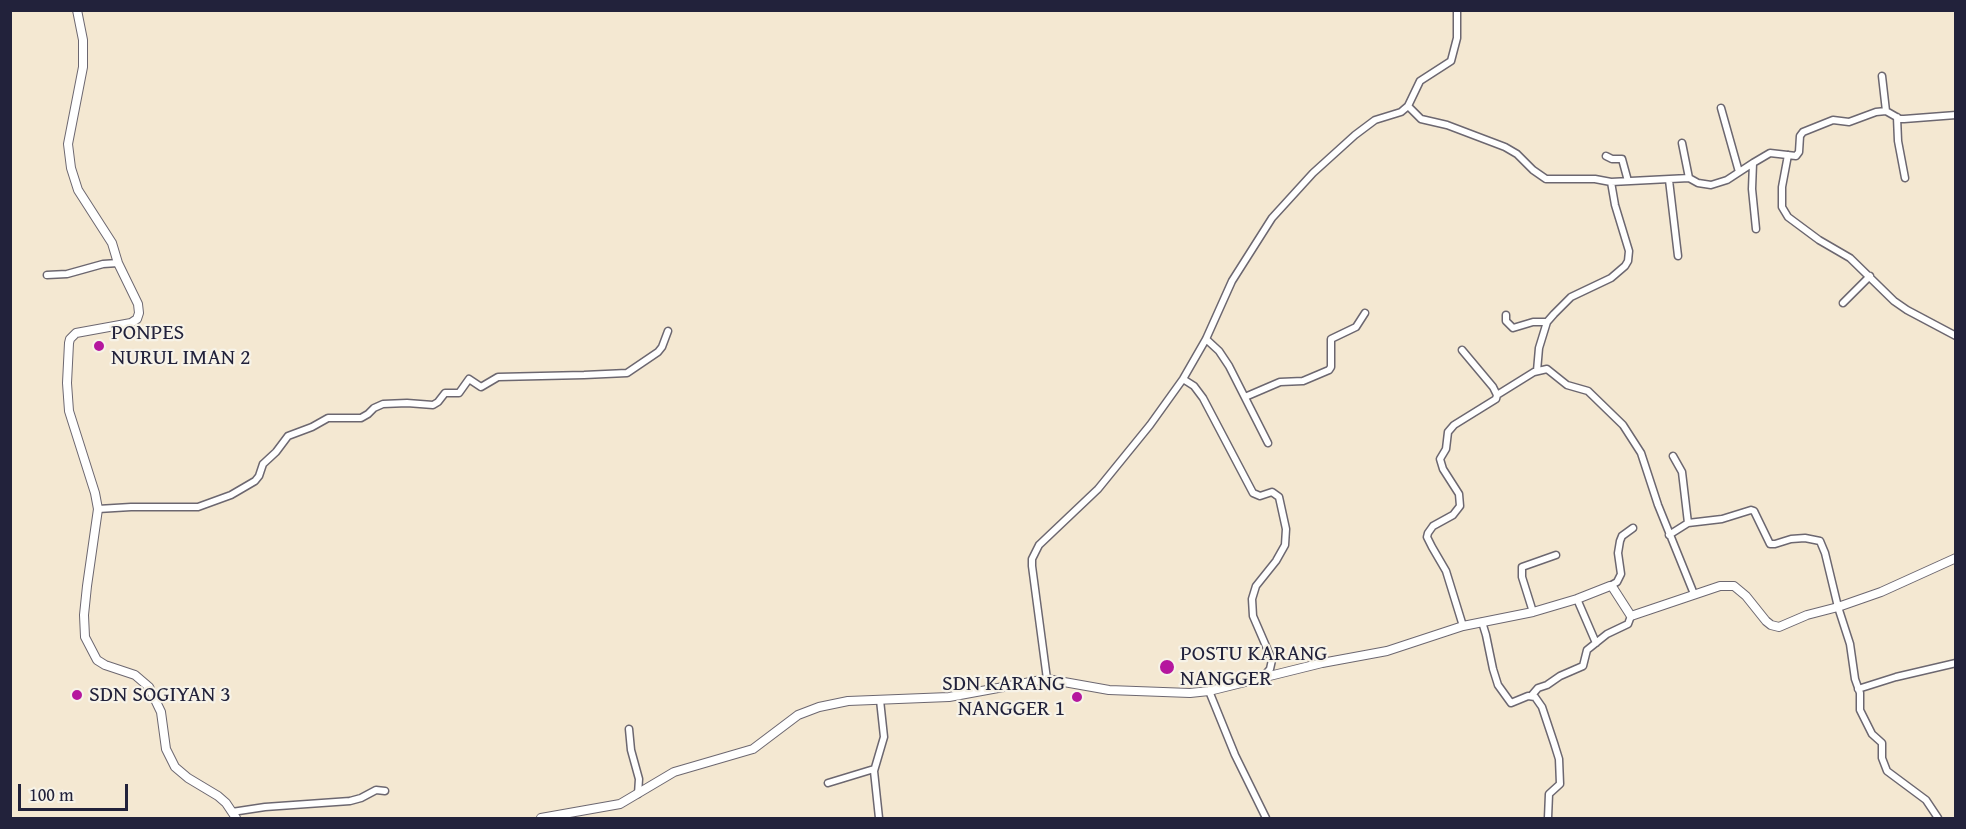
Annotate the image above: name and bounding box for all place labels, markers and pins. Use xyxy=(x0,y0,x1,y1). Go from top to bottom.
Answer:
place label: PONPES NURUL IMAN 2 xyxy=(111,320,251,372)
marker: PONPES NURUL IMAN 2 xyxy=(92,339,106,353)
place label: POSTU KARANG NANGGER xyxy=(1180,641,1327,692)
marker: POSTU KARANG NANGGER xyxy=(1158,658,1176,676)
place label: SDN KARANG NANGGER 1 xyxy=(942,671,1065,722)
place label: SDN SOGIYAN 3 xyxy=(89,682,231,708)
marker: SDN SOGIYAN 3 xyxy=(70,688,84,702)
marker: SDN KARANG NANGGER 1 xyxy=(1070,690,1084,704)

